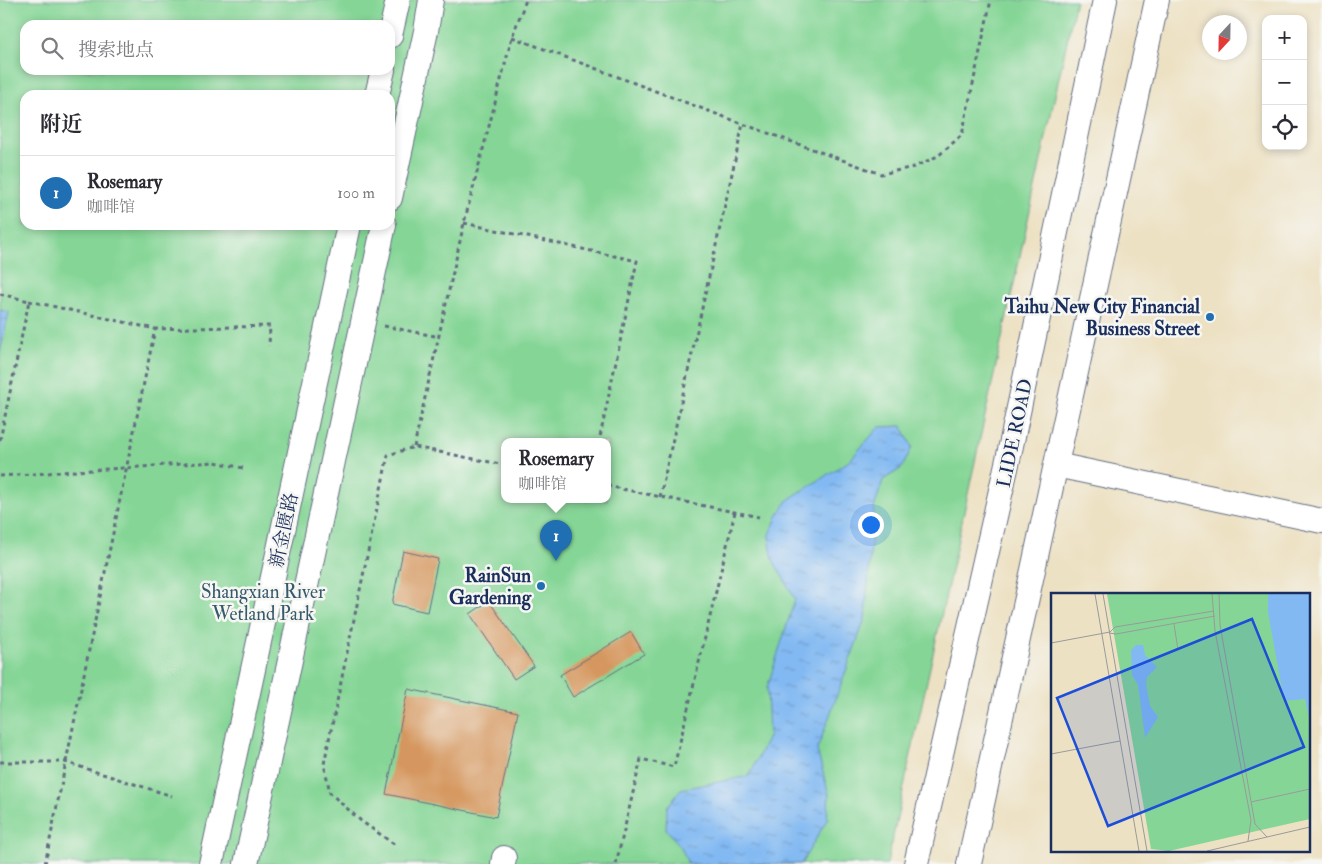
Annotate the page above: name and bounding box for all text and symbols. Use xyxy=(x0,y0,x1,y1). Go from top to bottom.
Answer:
north arrow xyxy=(1202,15,1247,60)
map controls xyxy=(1262,15,1307,150)
button: + xyxy=(1262,15,1307,60)
search box xyxy=(20,20,395,75)
icon: search xyxy=(38,34,66,62)
text: 搜索地点 xyxy=(78,38,154,62)
button: − xyxy=(1262,60,1307,105)
button: locate xyxy=(1262,105,1307,150)
text: 附近 xyxy=(40,111,82,138)
text: Rosemary xyxy=(87,170,162,194)
text: 1 xyxy=(53,183,59,203)
text: 100 m xyxy=(337,183,375,203)
text: 咖啡馆 xyxy=(87,197,135,217)
place label: Taihu New City Financial Business Street xyxy=(1003,295,1201,341)
marker: Taihu New City Financial Business Street xyxy=(1204,311,1216,323)
street label: LIDE ROAD xyxy=(992,377,1038,490)
popup xyxy=(501,438,611,503)
text: Rosemary xyxy=(519,447,594,471)
text: 咖啡馆 xyxy=(519,474,567,494)
street label: 新金匮路 xyxy=(264,491,304,570)
your location xyxy=(858,512,884,538)
pin: 1 xyxy=(540,520,572,561)
place label: RainSun Gardening xyxy=(449,564,532,611)
park label: Shangxian River Wetland Park xyxy=(201,580,325,626)
marker: RainSun Gardening xyxy=(535,580,547,592)
inset map xyxy=(1051,593,1310,852)

